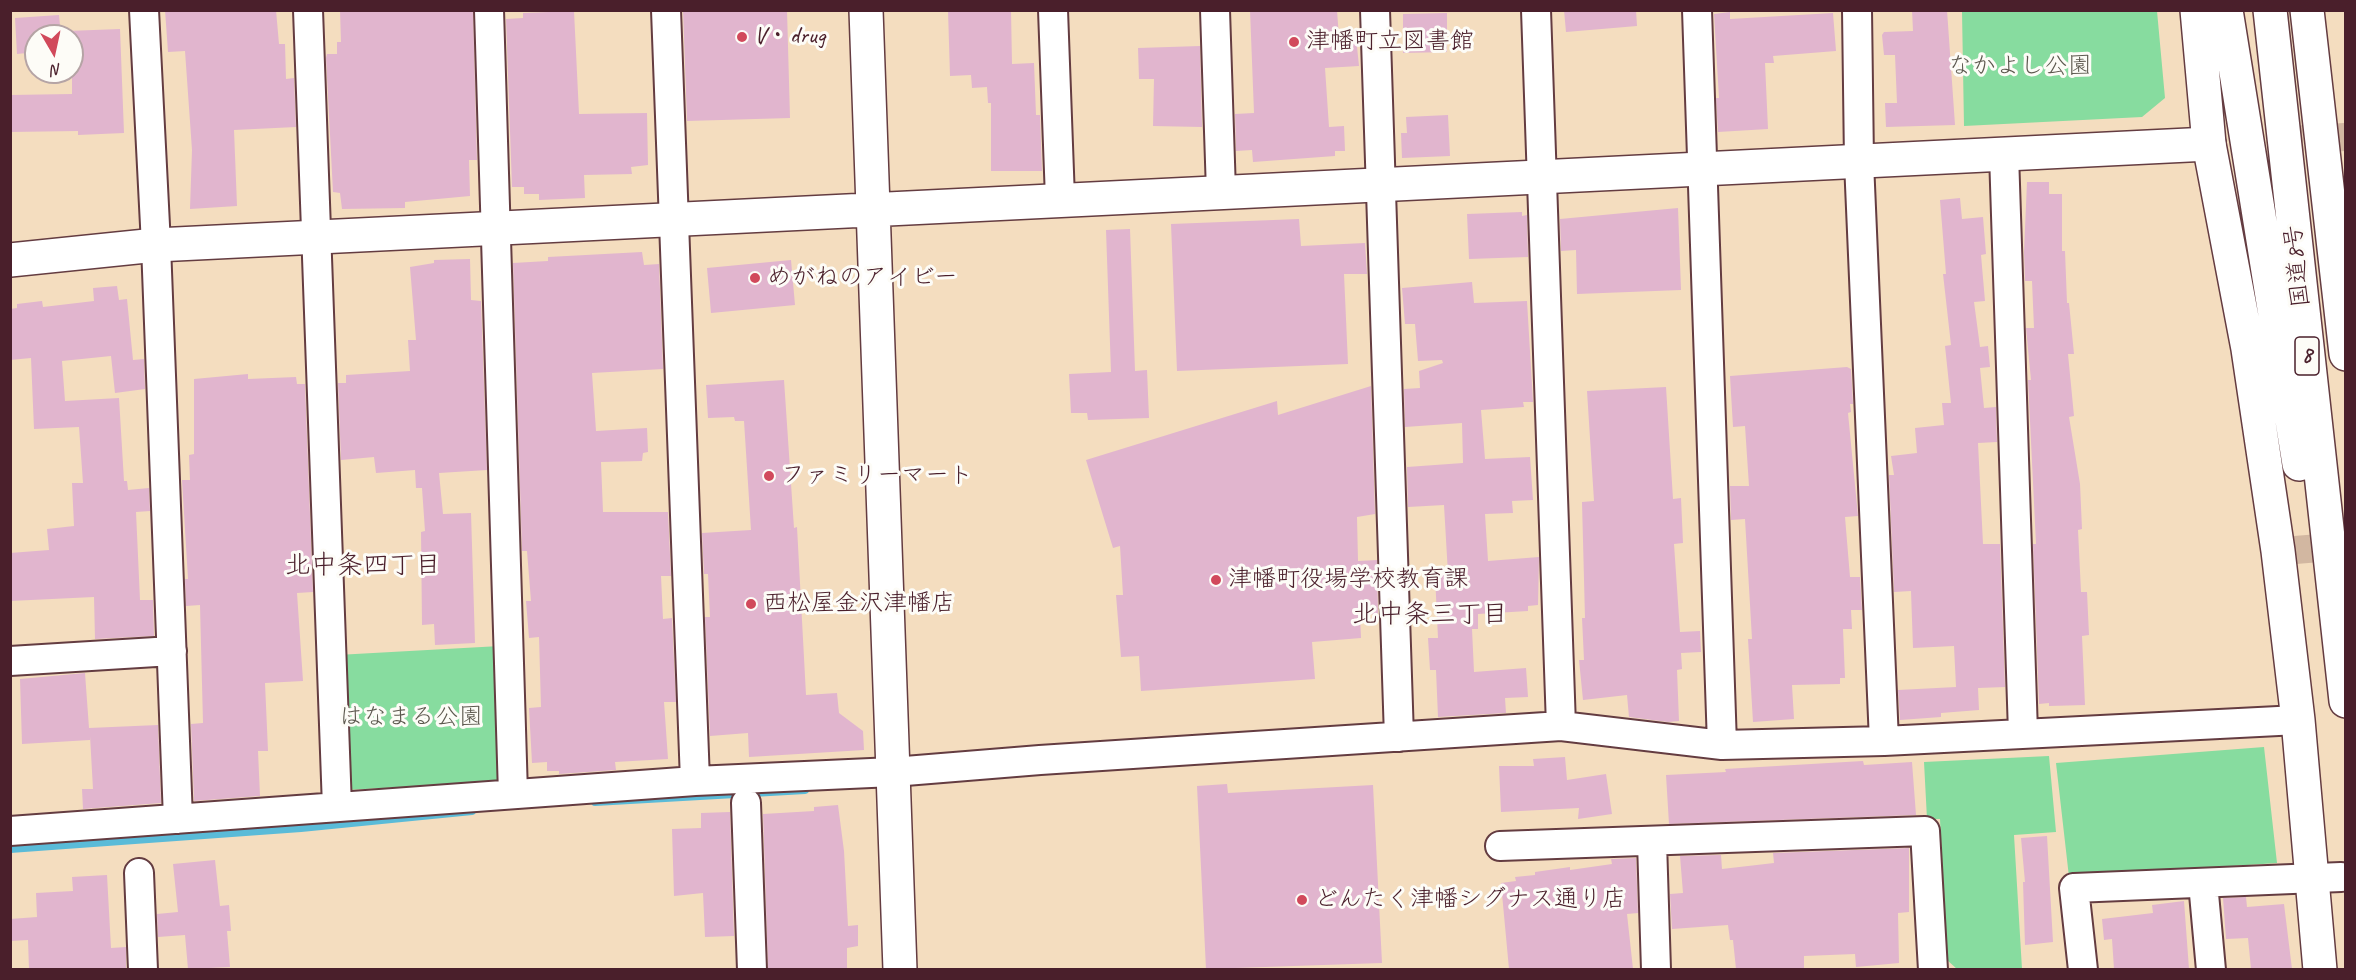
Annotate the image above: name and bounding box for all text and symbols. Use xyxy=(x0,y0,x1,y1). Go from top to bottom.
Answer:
place label: V・drug xyxy=(754,23,825,51)
north arrow xyxy=(24,24,84,84)
place label: 津幡町立図書館 xyxy=(1306,28,1474,56)
marker: V・drug xyxy=(735,30,749,44)
marker: 津幡町立図書館 xyxy=(1287,35,1301,49)
park label: なかよし公園 xyxy=(1948,53,2092,81)
text: N xyxy=(50,59,63,80)
street label: 国道8号 xyxy=(2279,223,2317,309)
place label: めがねのアイビー xyxy=(767,264,958,292)
marker: めがねのアイビー xyxy=(748,271,762,285)
road number: 8 xyxy=(2295,337,2319,375)
place label: ファミリーマート xyxy=(781,462,973,490)
marker: ファミリーマート xyxy=(762,469,776,483)
district label: 北中条四丁目 xyxy=(285,550,441,582)
place label: 津幡町役場学校教育課 xyxy=(1228,566,1468,594)
marker: 津幡町役場学校教育課 xyxy=(1209,573,1223,587)
place label: 西松屋金沢津幡店 xyxy=(763,590,955,618)
marker: 西松屋金沢津幡店 xyxy=(744,597,758,611)
district label: 北中条三丁目 xyxy=(1352,599,1508,631)
park label: はなまる公園 xyxy=(339,704,483,732)
place label: どんたく津幡シグナス通り店 xyxy=(1314,886,1626,914)
marker: どんたく津幡シグナス通り店 xyxy=(1295,893,1309,907)

